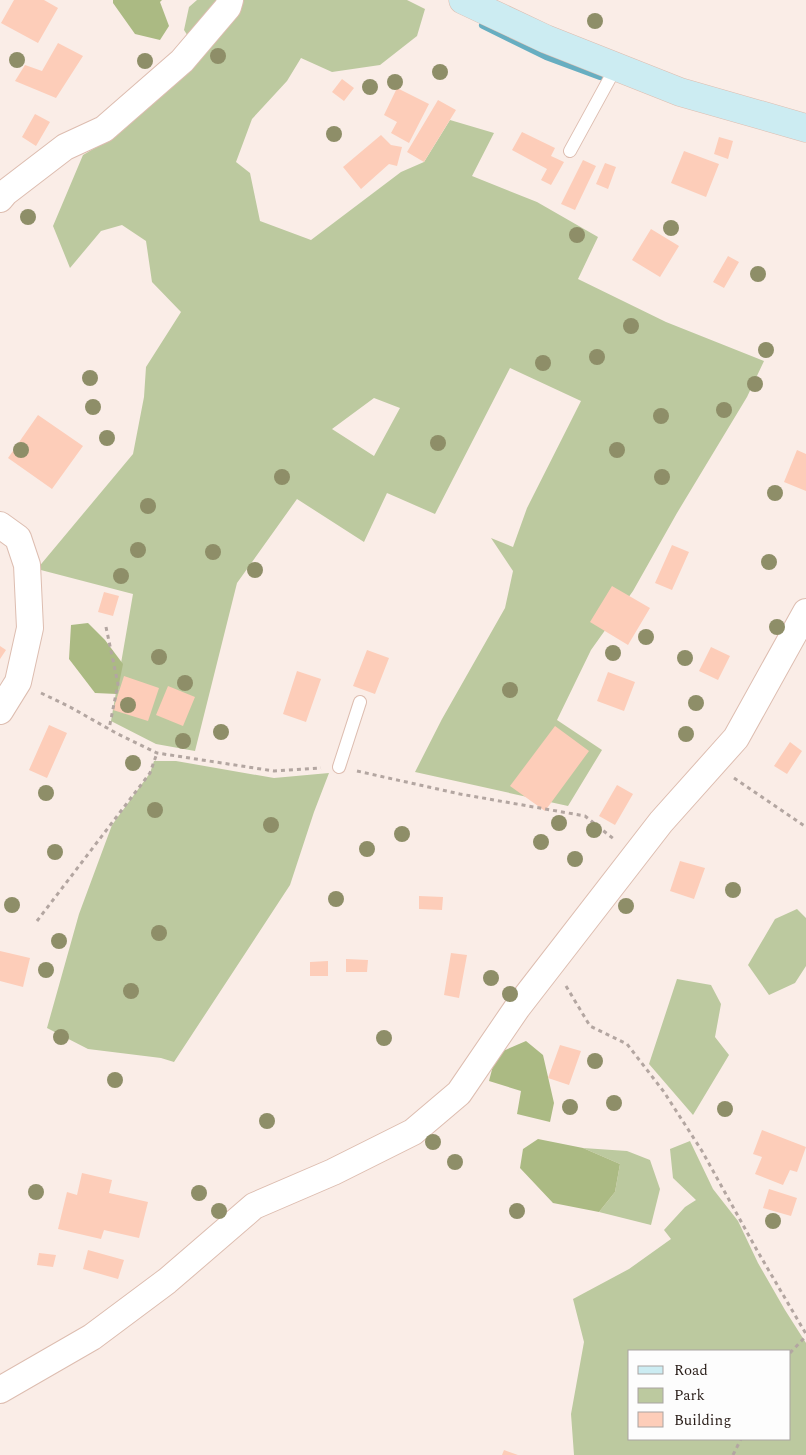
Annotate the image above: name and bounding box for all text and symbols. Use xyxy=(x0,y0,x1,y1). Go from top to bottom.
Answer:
legend xyxy=(628,1350,791,1440)
text: Road xyxy=(674,1359,708,1382)
text: Park xyxy=(674,1384,705,1407)
text: Building xyxy=(674,1409,731,1432)

